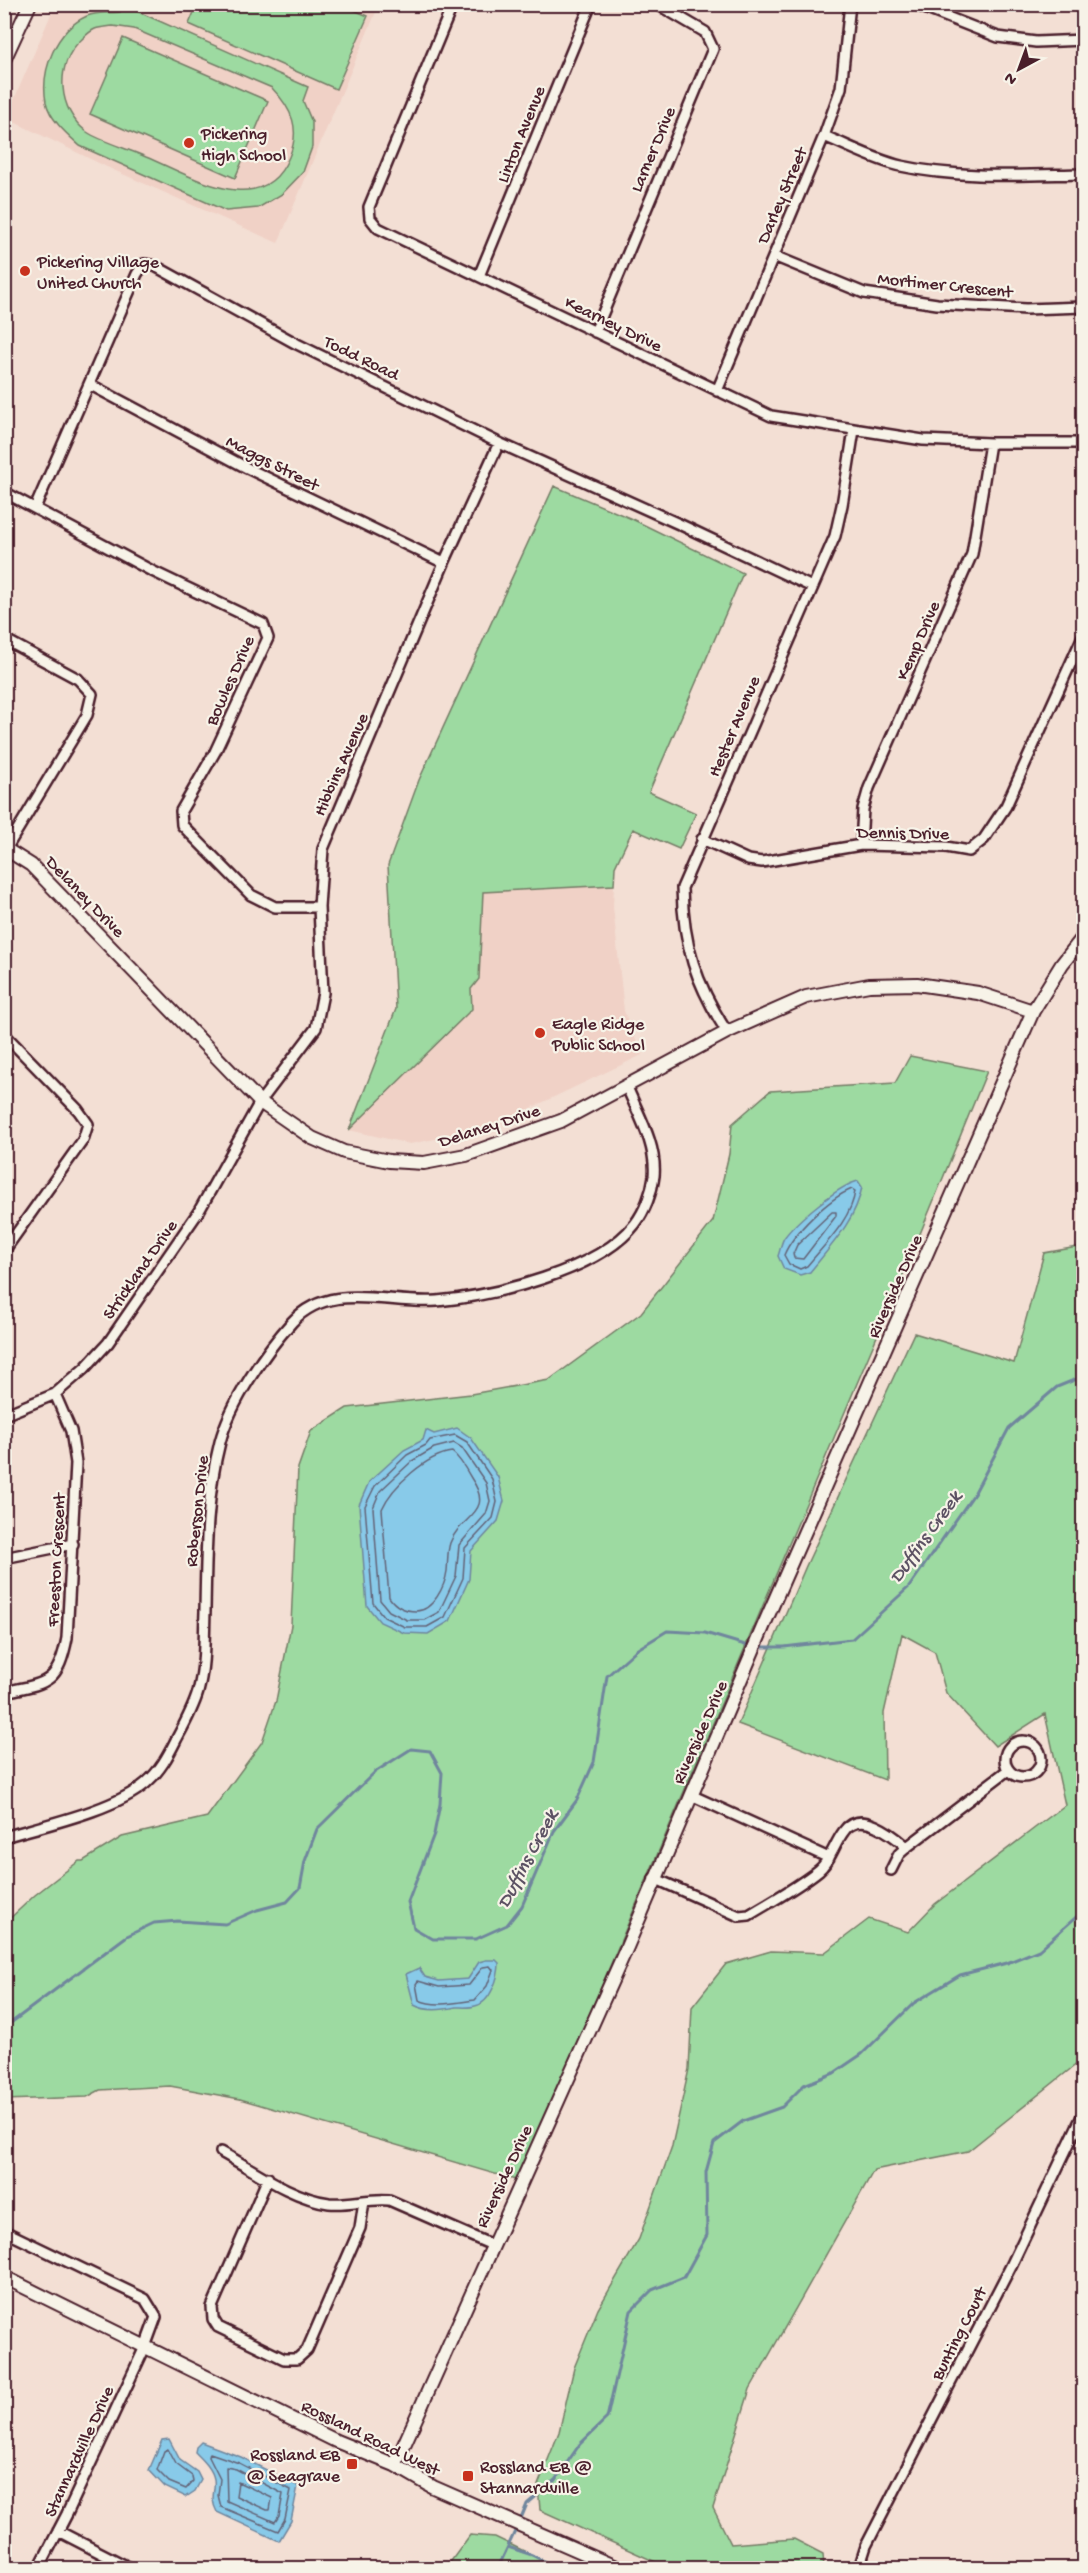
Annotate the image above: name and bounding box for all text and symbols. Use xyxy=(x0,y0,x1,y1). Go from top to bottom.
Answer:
north arrow xyxy=(989,39,1049,99)
text: N xyxy=(1001,67,1022,88)
street label: Linton Avenue xyxy=(493,83,552,186)
street label: Larner Drive xyxy=(627,103,682,196)
place label: Pickering High School xyxy=(200,125,286,167)
marker: Pickering High School xyxy=(182,136,196,150)
street label: Darley Street xyxy=(753,143,814,248)
place label: Pickering Village United Church xyxy=(36,253,160,295)
marker: Pickering Village United Church xyxy=(18,264,32,278)
street label: Mortimer Crescent xyxy=(876,269,1015,304)
street label: Kearney Drive xyxy=(561,293,666,358)
street label: Todd Road xyxy=(319,332,403,387)
street label: Maggs Street xyxy=(222,432,323,497)
street label: Kemp Drive xyxy=(893,598,946,684)
street label: Bowles Drive xyxy=(202,632,261,730)
street label: Hester Avenue xyxy=(705,673,766,781)
street label: Hibbins Avenue xyxy=(310,710,375,820)
street label: Dennis Drive xyxy=(856,823,950,846)
street label: Delaney Drive xyxy=(39,852,129,943)
place label: Eagle Ridge Public School xyxy=(551,1015,645,1057)
marker: Eagle Ridge Public School xyxy=(533,1026,547,1040)
street label: Delaney Drive xyxy=(436,1101,544,1154)
street label: Strickland Drive xyxy=(99,1216,184,1324)
street label: Riverside Drive xyxy=(864,1231,929,1342)
street label: Roberson Drive xyxy=(182,1454,215,1568)
water label: Duffins Creek xyxy=(886,1486,969,1589)
street label: Freeston Crescent xyxy=(43,1491,72,1628)
street label: Riverside Drive xyxy=(669,1677,734,1788)
water label: Duffins Creek xyxy=(494,1805,566,1913)
street label: Riverside Drive xyxy=(472,2122,538,2232)
street label: Bunting Court xyxy=(927,2283,993,2385)
street label: Stannardville Drive xyxy=(41,2383,120,2521)
street label: Rossland Road West xyxy=(297,2397,444,2483)
place label: Rossland EB @ Seagrave xyxy=(246,2446,341,2488)
marker: Rossland EB @ Seagrave xyxy=(345,2457,359,2471)
place label: Rossland EB @ Stannardville xyxy=(480,2458,592,2500)
marker: Rossland EB @ Stannardville xyxy=(461,2469,475,2483)

